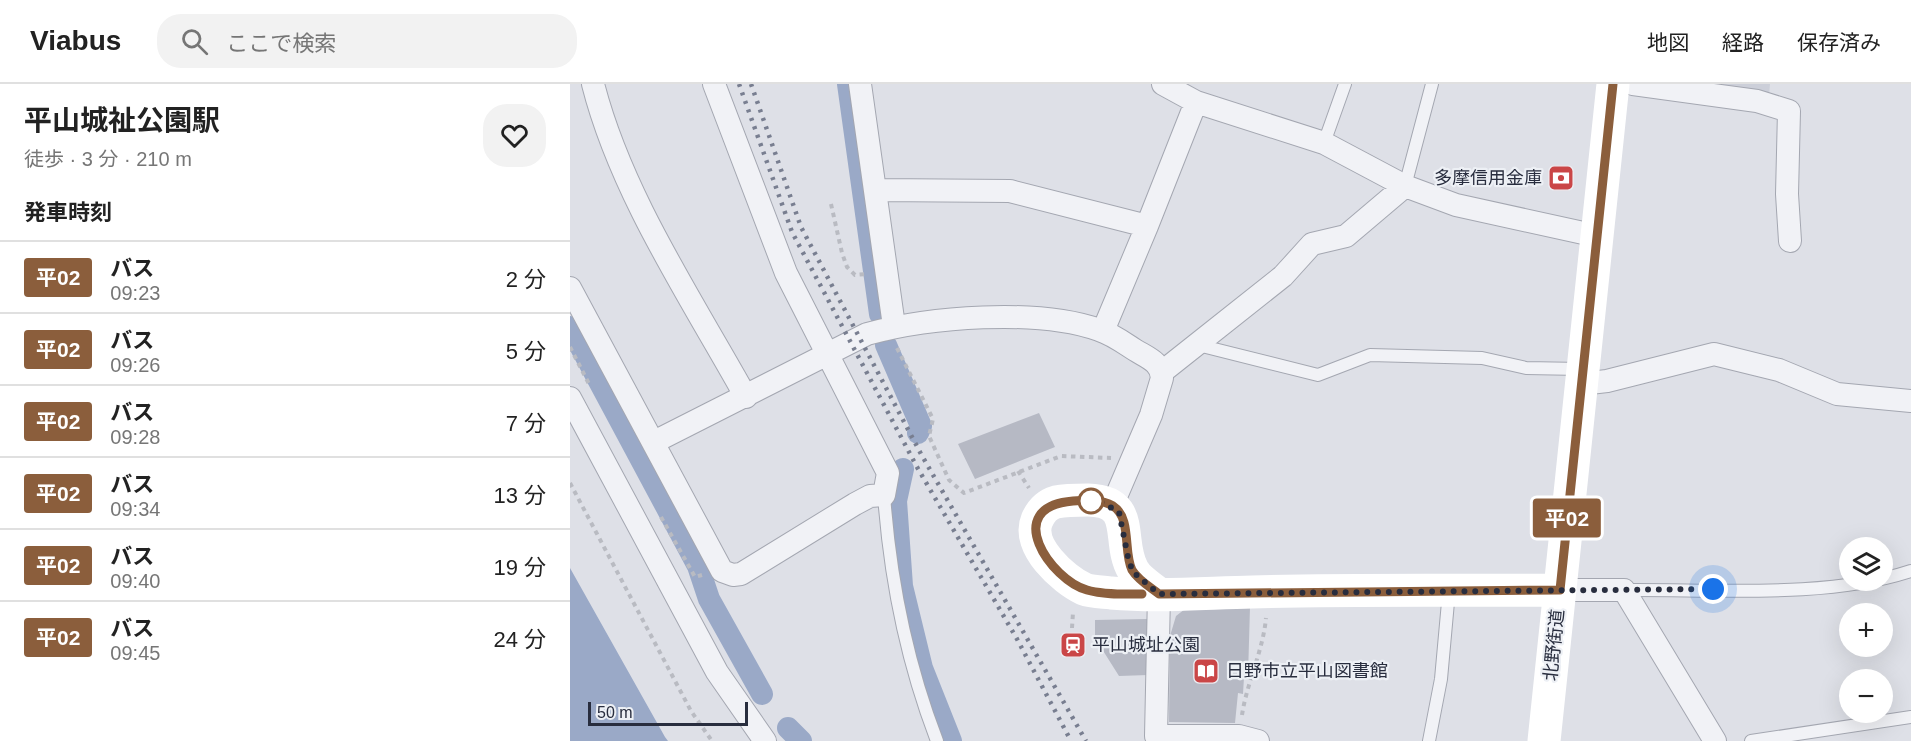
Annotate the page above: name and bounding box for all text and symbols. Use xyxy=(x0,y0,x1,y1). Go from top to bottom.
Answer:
search box xyxy=(157,14,577,68)
text: Viabus xyxy=(30,25,121,56)
icon: search xyxy=(178,25,211,58)
text: ここで検索 xyxy=(226,31,336,56)
text: 地図 xyxy=(1647,31,1689,54)
text: 経路 xyxy=(1722,31,1764,54)
text: 保存済み xyxy=(1797,31,1881,54)
button: heart xyxy=(483,104,546,167)
text: 平山城祉公園駅 xyxy=(24,105,220,136)
text: 徒歩 · 3 分 · 210 m xyxy=(24,148,192,170)
bank icon: 多摩信用金庫 xyxy=(1546,163,1576,193)
place label: 多摩信用金庫 xyxy=(1434,168,1542,188)
text: 発車時刻 xyxy=(24,200,112,225)
text: バス xyxy=(110,256,154,281)
text: 平02 xyxy=(36,266,80,289)
text: 2 分 xyxy=(506,267,546,292)
text: 09:23 xyxy=(110,282,160,304)
text: バス xyxy=(110,328,154,353)
text: 平02 xyxy=(36,338,80,361)
text: 5 分 xyxy=(506,339,546,364)
text: 09:26 xyxy=(110,354,160,376)
text: バス xyxy=(110,400,154,425)
text: 平02 xyxy=(36,410,80,433)
text: 7 分 xyxy=(506,411,546,436)
text: 09:28 xyxy=(110,426,160,448)
text: バス xyxy=(110,472,154,497)
text: 平02 xyxy=(36,482,80,505)
text: 13 分 xyxy=(493,483,546,508)
unlabelled marker xyxy=(1078,488,1104,514)
text: 09:34 xyxy=(110,498,160,520)
line badge: 平02 xyxy=(1532,498,1602,538)
text: 平02 xyxy=(1545,507,1589,530)
map controls xyxy=(1839,537,1893,723)
button: layers xyxy=(1839,537,1893,591)
text: バス xyxy=(110,544,154,569)
text: 平02 xyxy=(36,554,80,577)
text: 19 分 xyxy=(493,555,546,580)
text: 09:40 xyxy=(110,570,160,592)
your location xyxy=(1698,574,1728,604)
button: + xyxy=(1839,603,1893,657)
street label: 北野街道 xyxy=(1540,608,1568,682)
text: バス xyxy=(110,616,154,641)
text: 平02 xyxy=(36,626,80,649)
text: 24 分 xyxy=(493,627,546,652)
station icon: 平山城址公園 xyxy=(1058,630,1088,660)
place label: 平山城址公園 xyxy=(1092,635,1200,655)
text: 09:45 xyxy=(110,642,160,664)
library icon: 日野市立平山図書館 xyxy=(1191,656,1221,686)
place label: 日野市立平山図書館 xyxy=(1226,661,1388,681)
button: − xyxy=(1839,669,1893,723)
scale bar xyxy=(588,699,748,726)
text: 50 m xyxy=(597,704,633,721)

